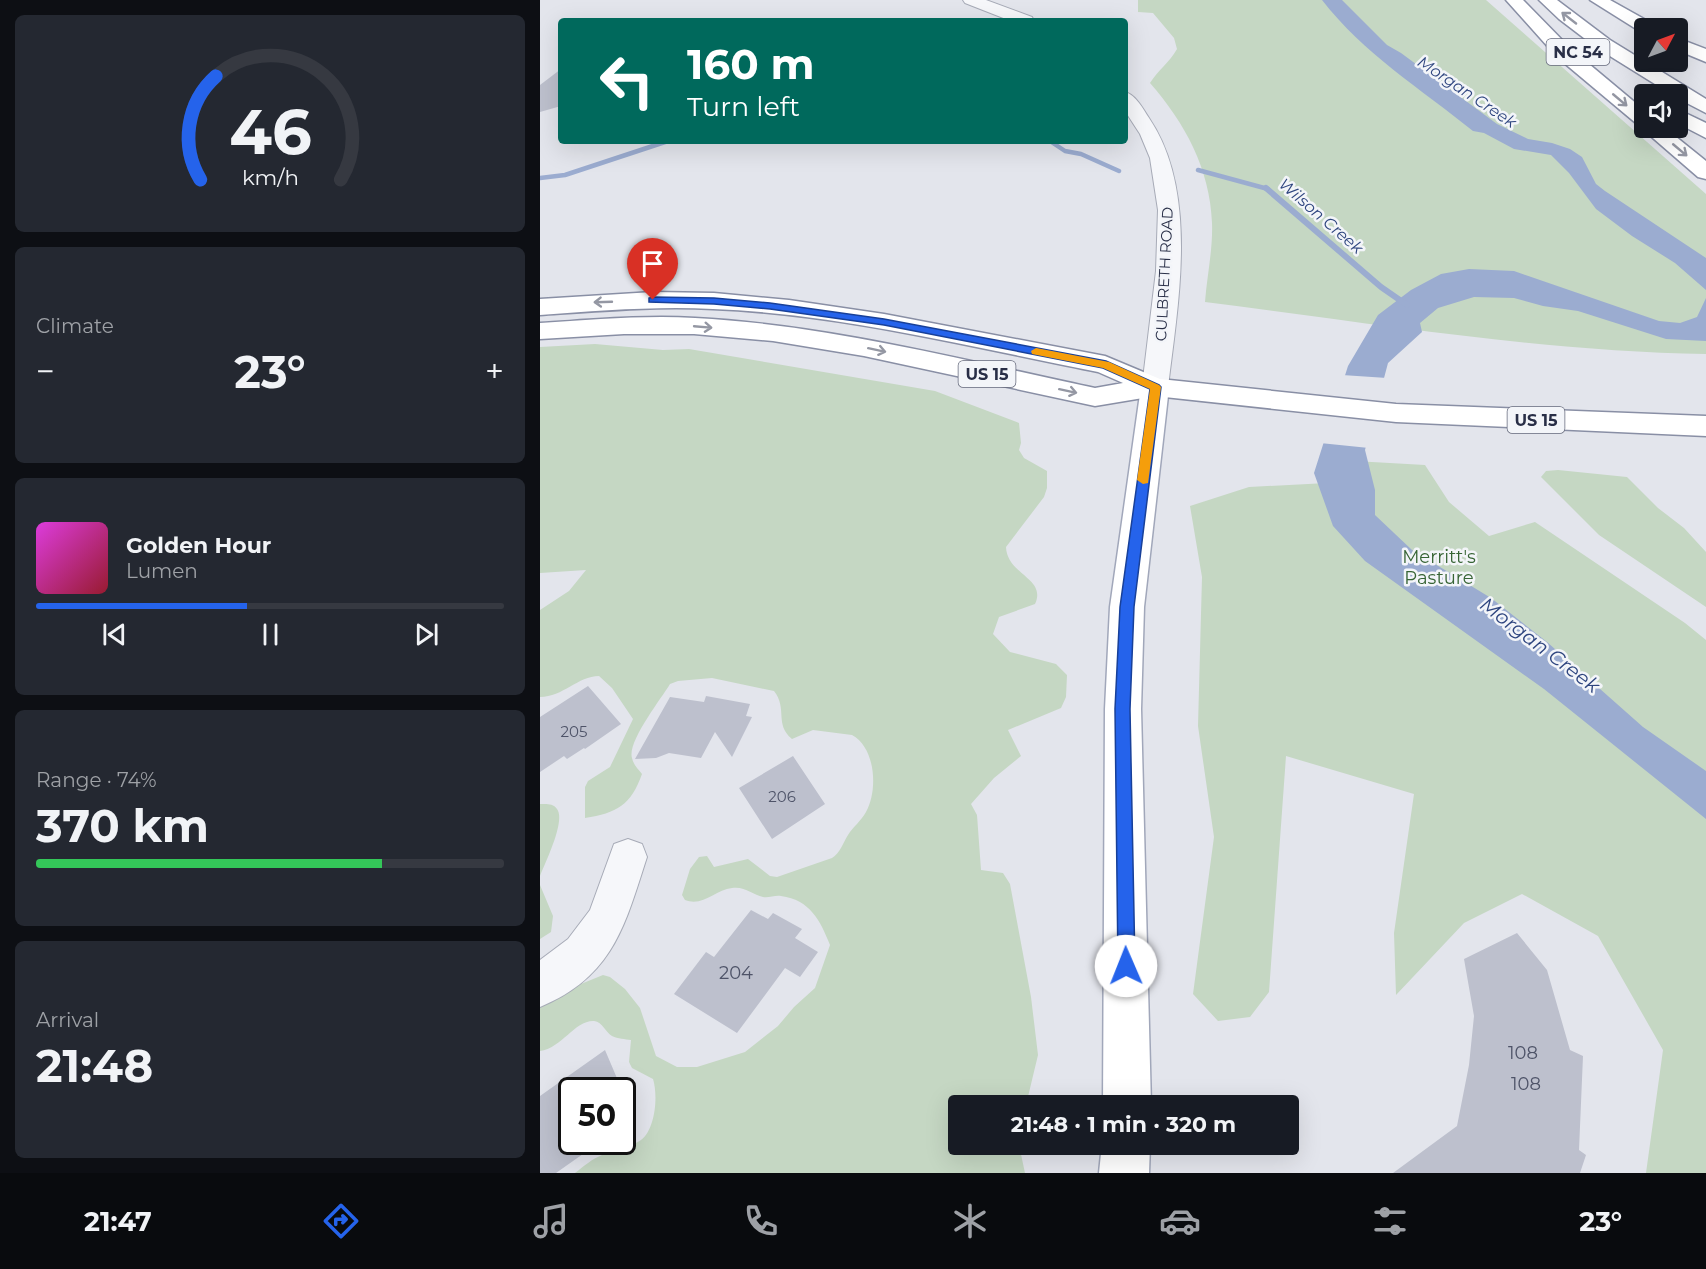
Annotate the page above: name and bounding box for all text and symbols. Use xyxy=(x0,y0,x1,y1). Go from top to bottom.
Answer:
one-way arrow xyxy=(1561,11,1577,24)
north arrow xyxy=(1634,18,1688,72)
map controls xyxy=(1634,18,1688,138)
text: 160 m xyxy=(687,38,815,90)
road number: NC 54 xyxy=(1546,39,1610,65)
icon: left xyxy=(588,42,666,120)
water label: Morgan Creek xyxy=(1414,52,1521,133)
button: sound xyxy=(1634,84,1688,138)
text: Turn left xyxy=(687,90,800,123)
one-way arrow xyxy=(1612,93,1628,106)
text: 46 xyxy=(229,94,311,170)
one-way arrow xyxy=(1672,143,1688,156)
text: km/h xyxy=(241,165,299,191)
water label: Wilson Creek xyxy=(1275,174,1368,259)
street label: CULBRETH ROAD xyxy=(1151,206,1177,342)
pin xyxy=(627,238,678,300)
icon: arrive xyxy=(636,247,669,280)
one-way arrow xyxy=(594,297,614,308)
text: Climate xyxy=(36,314,114,338)
one-way arrow xyxy=(693,322,713,333)
text: 23° xyxy=(234,344,306,399)
one-way arrow xyxy=(867,345,886,357)
text: − xyxy=(36,351,55,391)
text: + xyxy=(485,351,504,391)
road number: US 15 xyxy=(958,361,1016,387)
one-way arrow xyxy=(1058,386,1077,397)
road number: US 15 xyxy=(1508,407,1564,433)
text: Golden Hour xyxy=(126,532,271,559)
park label: Merritt's Pasture xyxy=(1402,546,1476,589)
text: Lumen xyxy=(126,559,198,583)
water label: Morgan Creek xyxy=(1475,592,1605,698)
icon: previous xyxy=(98,618,131,651)
icon: pause xyxy=(254,618,287,651)
icon: next xyxy=(410,618,443,651)
house number: 205 xyxy=(561,722,587,741)
text: Range · 74% xyxy=(36,768,157,792)
house number: 206 xyxy=(768,787,796,806)
text: 370 km xyxy=(36,798,209,853)
position arrow xyxy=(1094,934,1158,998)
house number: 204 xyxy=(719,962,753,984)
text: Arrival xyxy=(36,1008,99,1032)
text: 21:48 xyxy=(36,1038,153,1093)
house number: 108 xyxy=(1508,1042,1538,1064)
house number: 108 xyxy=(1511,1073,1541,1095)
speed limit sign: 50 xyxy=(558,1077,636,1155)
text: 21:48 · 1 min · 320 m xyxy=(1011,1111,1236,1138)
icon: directions xyxy=(320,1200,362,1242)
icon: music xyxy=(530,1200,572,1242)
icon: phone xyxy=(740,1200,782,1242)
icon: climate xyxy=(949,1200,991,1242)
icon: car xyxy=(1159,1200,1201,1242)
icon: filters xyxy=(1369,1200,1411,1242)
text: 21:47 xyxy=(84,1205,152,1238)
text: 23° xyxy=(1579,1205,1622,1238)

